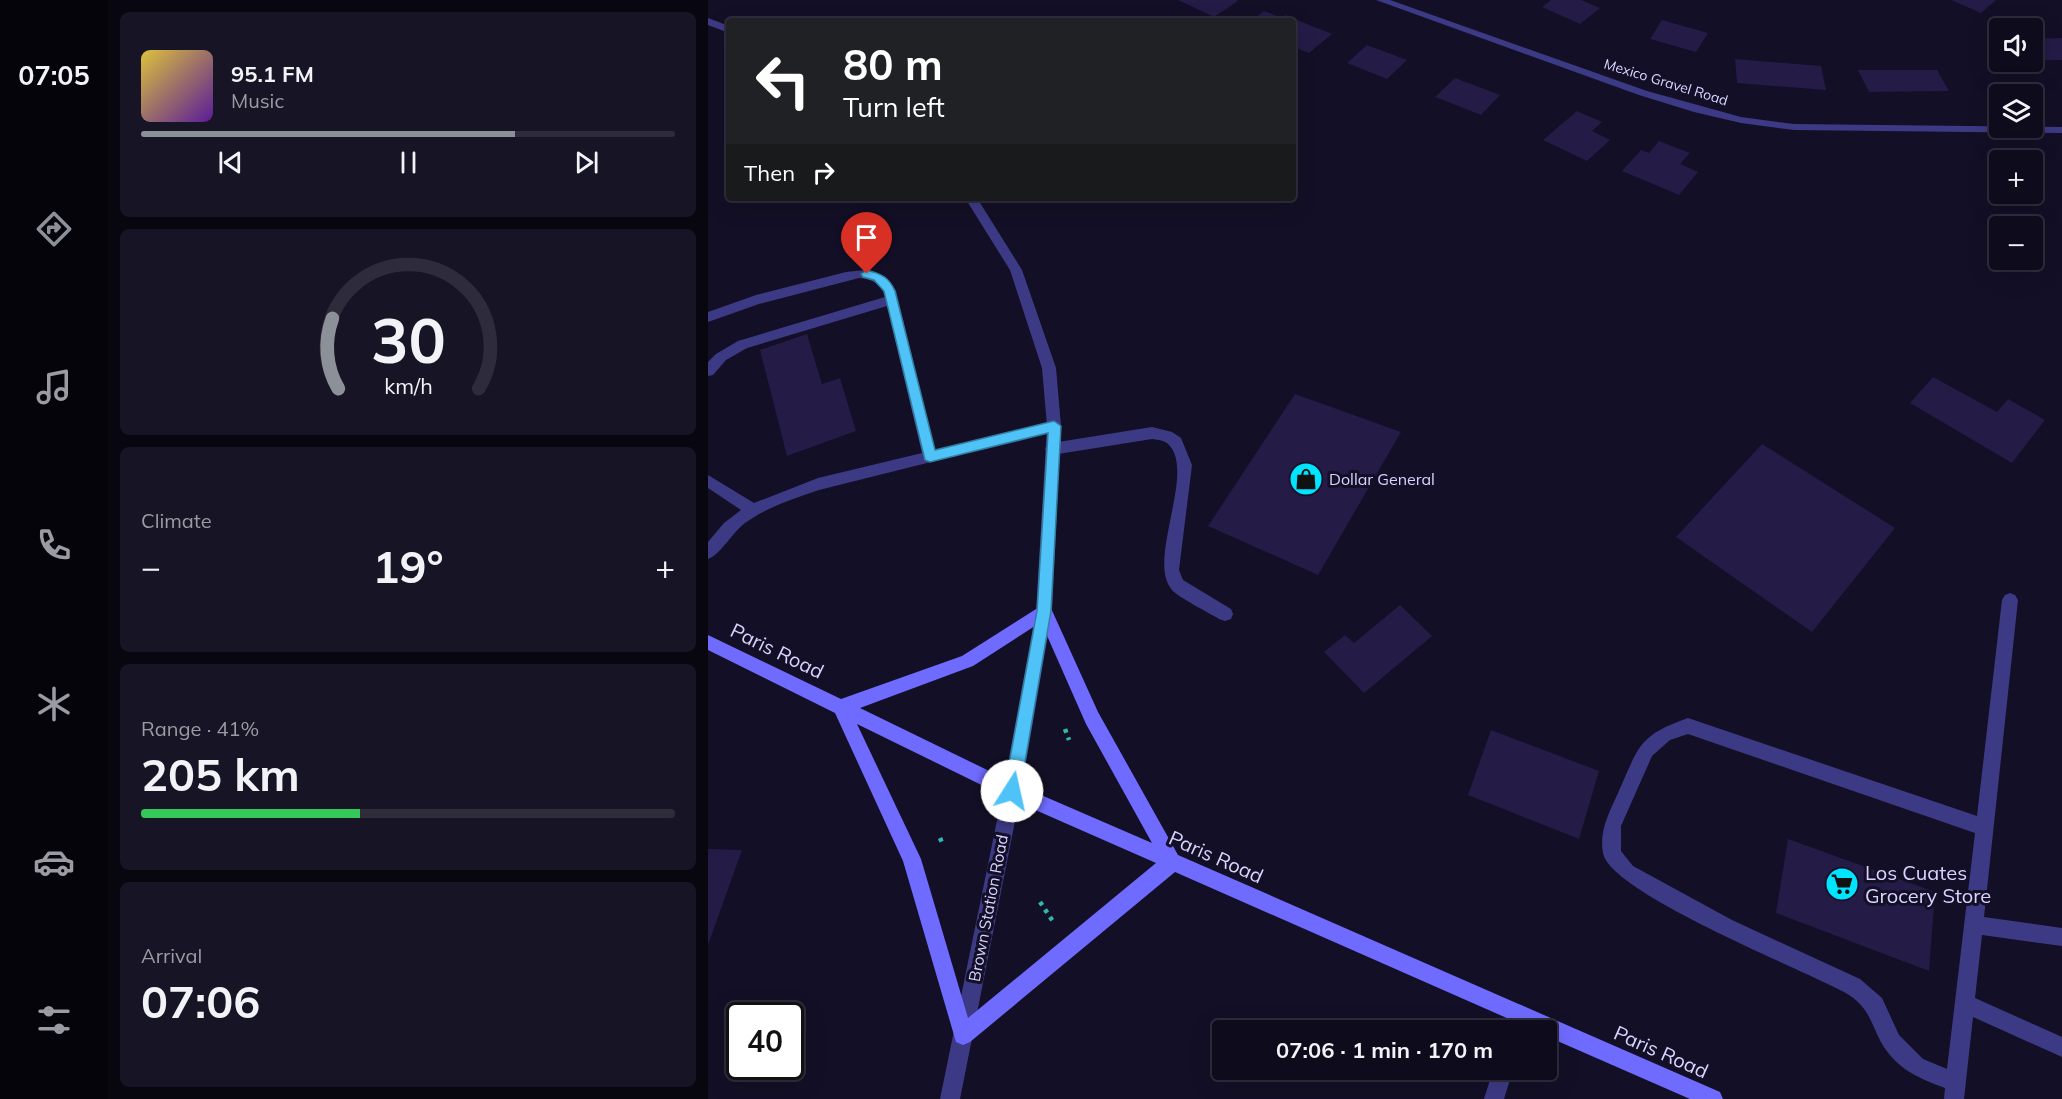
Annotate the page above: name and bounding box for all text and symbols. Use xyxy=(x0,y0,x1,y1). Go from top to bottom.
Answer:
map controls xyxy=(1989,18,2043,270)
button: sound xyxy=(1989,18,2043,72)
text: 80 m xyxy=(843,38,943,91)
icon: left xyxy=(744,42,822,120)
street label: Mexico Gravel Road xyxy=(1602,55,1730,109)
text: 07:05 xyxy=(18,58,90,92)
text: 95.1 FM xyxy=(231,60,314,88)
button: layers xyxy=(1989,84,2043,138)
text: Music xyxy=(231,88,284,113)
text: Turn left xyxy=(843,90,945,124)
icon: previous xyxy=(214,146,247,179)
icon: pause xyxy=(392,146,425,179)
icon: next xyxy=(570,146,603,179)
button: + xyxy=(1989,150,2043,204)
icon: right xyxy=(807,156,840,189)
text: Then xyxy=(744,159,795,187)
icon: directions xyxy=(33,208,75,250)
pin xyxy=(841,212,892,274)
button: − xyxy=(1989,216,2043,270)
icon: arrive xyxy=(850,221,883,254)
text: 30 xyxy=(371,300,445,379)
icon: music xyxy=(33,366,75,408)
text: km/h xyxy=(384,373,432,400)
shop icon: Dollar General xyxy=(1288,461,1324,497)
place label: Dollar General xyxy=(1329,469,1435,489)
text: Climate xyxy=(141,508,212,533)
icon: phone xyxy=(33,524,75,566)
text: 19° xyxy=(372,538,444,594)
text: − xyxy=(141,546,161,587)
text: + xyxy=(655,546,675,587)
street label: Paris Road xyxy=(726,617,828,684)
icon: climate xyxy=(33,683,75,725)
text: Range · 41% xyxy=(141,716,259,741)
text: 205 km xyxy=(141,746,300,802)
position arrow xyxy=(980,759,1044,823)
street label: Paris Road xyxy=(1165,825,1267,888)
street label: Brown Station Road xyxy=(964,833,1012,983)
icon: car xyxy=(33,841,75,883)
place label: Los Cuates Grocery Store xyxy=(1865,860,1991,908)
supermarket icon: Los Cuates Grocery Store xyxy=(1824,866,1860,902)
text: Arrival xyxy=(141,943,202,968)
text: 07:06 xyxy=(141,973,260,1029)
icon: filters xyxy=(33,999,75,1041)
speed limit sign: 40 xyxy=(726,1002,804,1080)
street label: Paris Road xyxy=(1610,1020,1712,1083)
text: 07:06 · 1 min · 170 m xyxy=(1276,1036,1493,1064)

